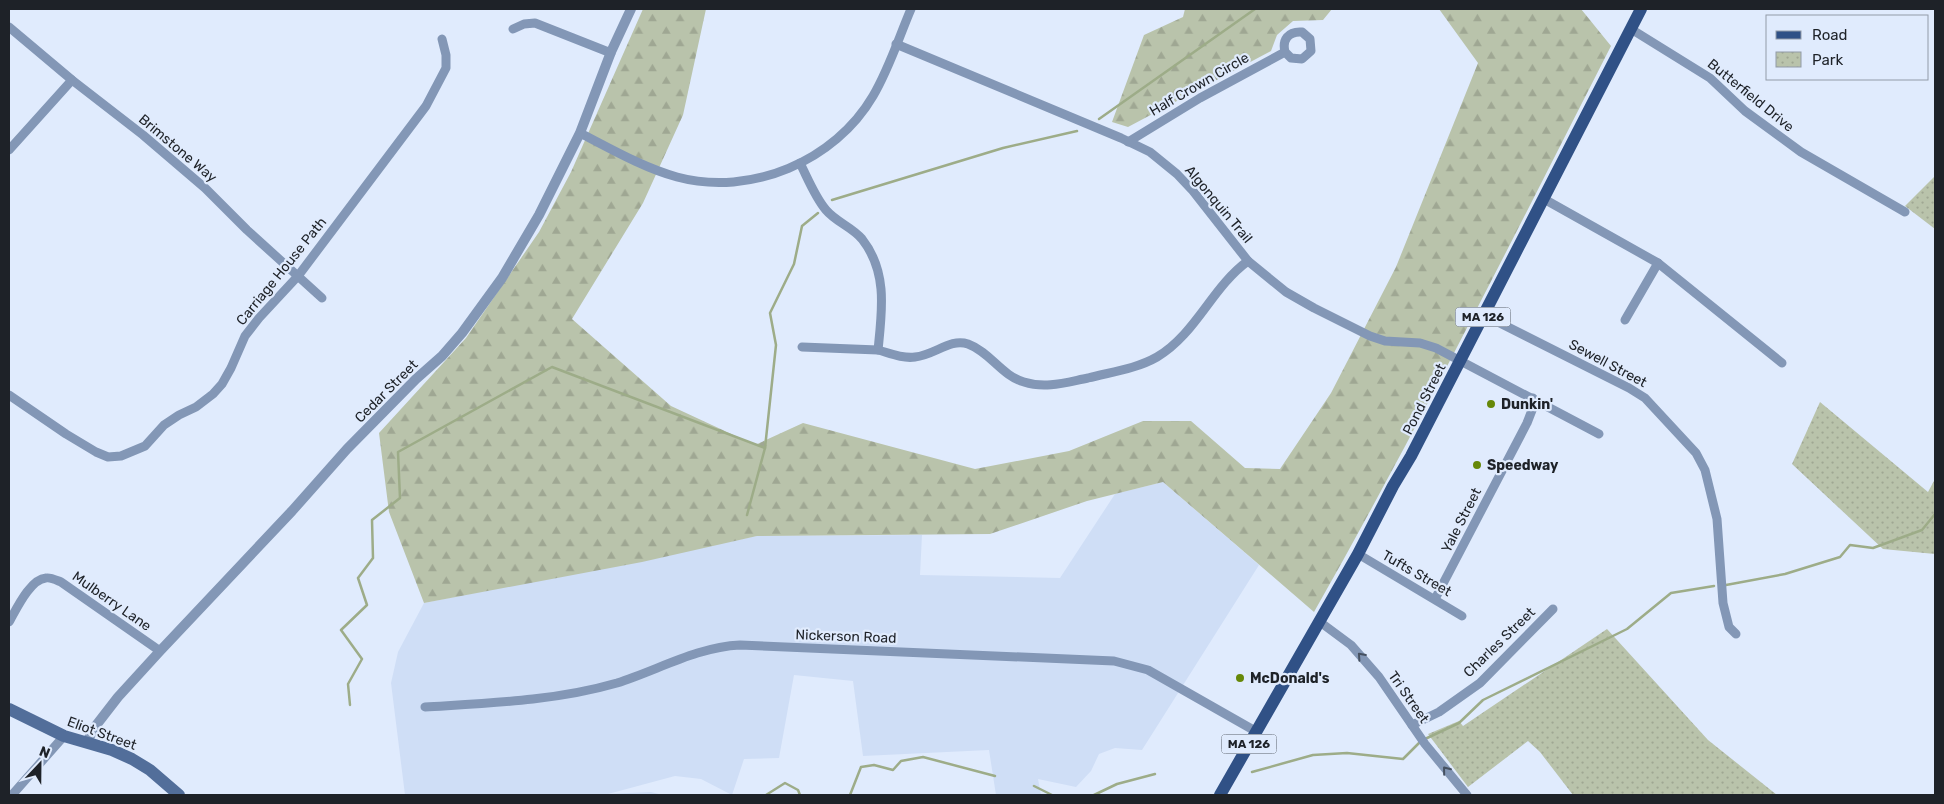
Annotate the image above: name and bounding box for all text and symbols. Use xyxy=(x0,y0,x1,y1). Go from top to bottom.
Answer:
legend xyxy=(1766,15,1929,80)
text: Road xyxy=(1812,26,1848,44)
street label: Half Crown Circle xyxy=(1147,49,1252,120)
text: Park xyxy=(1812,51,1843,69)
street label: Butterfield Drive xyxy=(1704,55,1797,136)
street label: Brimstone Way xyxy=(135,111,220,186)
street label: Algonquin Trail xyxy=(1181,162,1256,247)
street label: Carriage House Path xyxy=(233,214,330,329)
road number: MA 126 xyxy=(1456,308,1510,326)
street label: Sewell Street xyxy=(1566,336,1650,391)
street label: Cedar Street xyxy=(351,356,422,426)
street label: Pond Street xyxy=(1399,360,1450,438)
place label: Dunkin' xyxy=(1501,396,1553,413)
marker: Dunkin' xyxy=(1485,398,1497,410)
place label: Speedway xyxy=(1487,457,1559,474)
marker: Speedway xyxy=(1471,459,1483,471)
street label: Yale Street xyxy=(1438,484,1485,556)
street label: Tufts Street xyxy=(1379,547,1455,600)
street label: Mulberry Lane xyxy=(69,568,155,635)
street label: Charles Street xyxy=(1460,604,1539,681)
street label: Nickerson Road xyxy=(795,626,897,647)
one-way arrow xyxy=(1358,653,1367,662)
street label: Tri Street xyxy=(1385,668,1433,727)
place label: McDonald's xyxy=(1250,670,1330,687)
marker: McDonald's xyxy=(1234,672,1246,684)
street label: Eliot Street xyxy=(65,713,139,754)
road number: MA 126 xyxy=(1222,734,1276,754)
north arrow xyxy=(15,739,65,789)
text: N xyxy=(37,743,53,762)
one-way arrow xyxy=(1442,766,1451,775)

